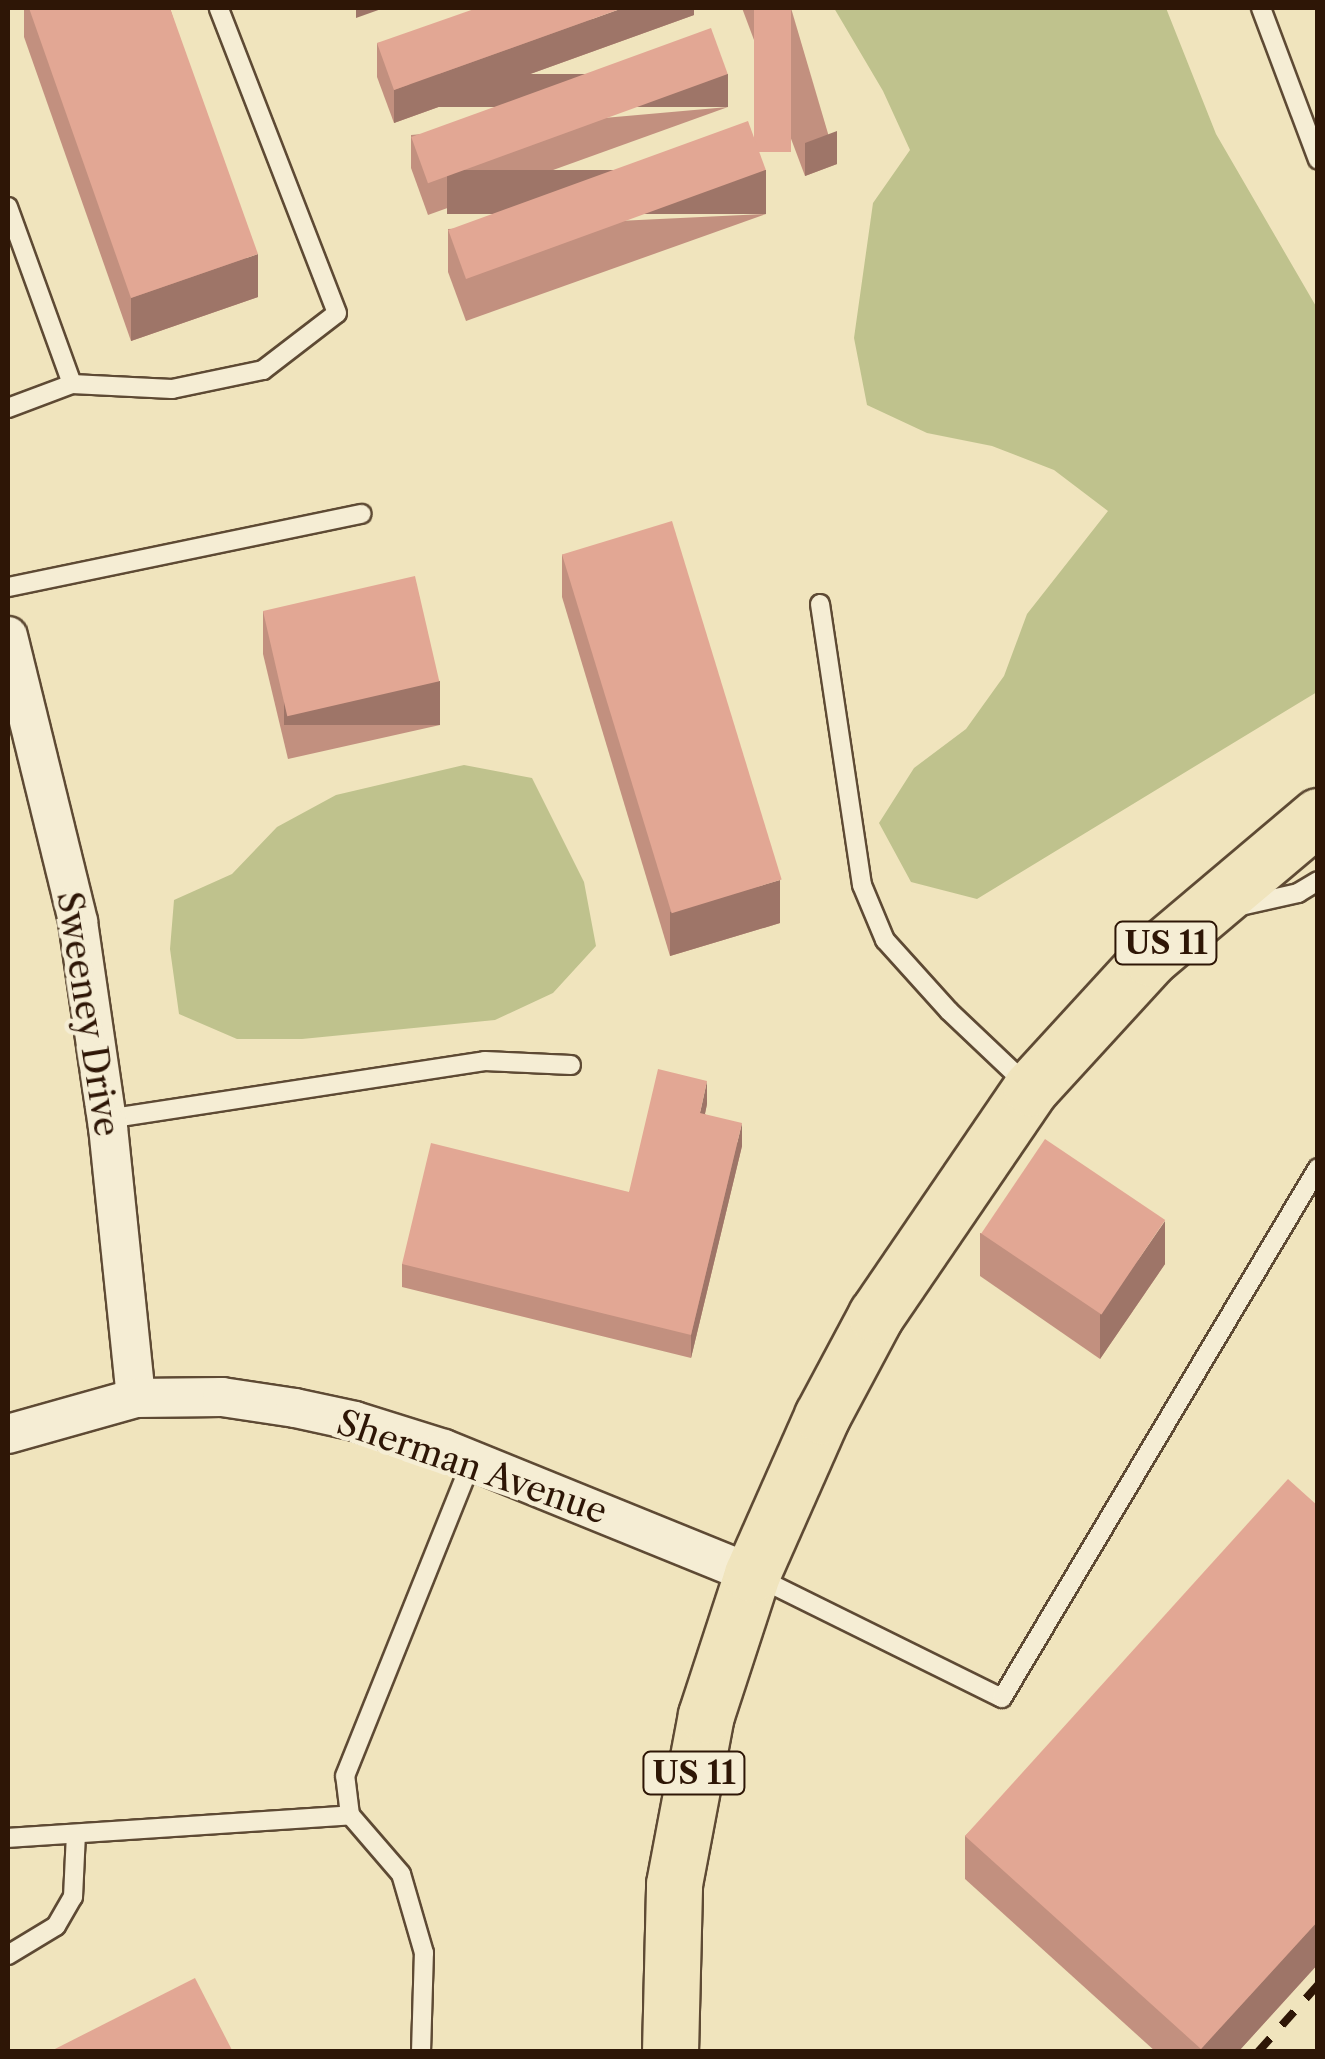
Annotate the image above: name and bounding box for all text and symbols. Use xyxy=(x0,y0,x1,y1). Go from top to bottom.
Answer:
street label: Sweeney Drive xyxy=(48,888,128,1140)
road number: US 11 xyxy=(1114,916,1218,970)
street label: Sherman Avenue xyxy=(331,1401,613,1533)
road number: US 11 xyxy=(642,1746,746,1800)

